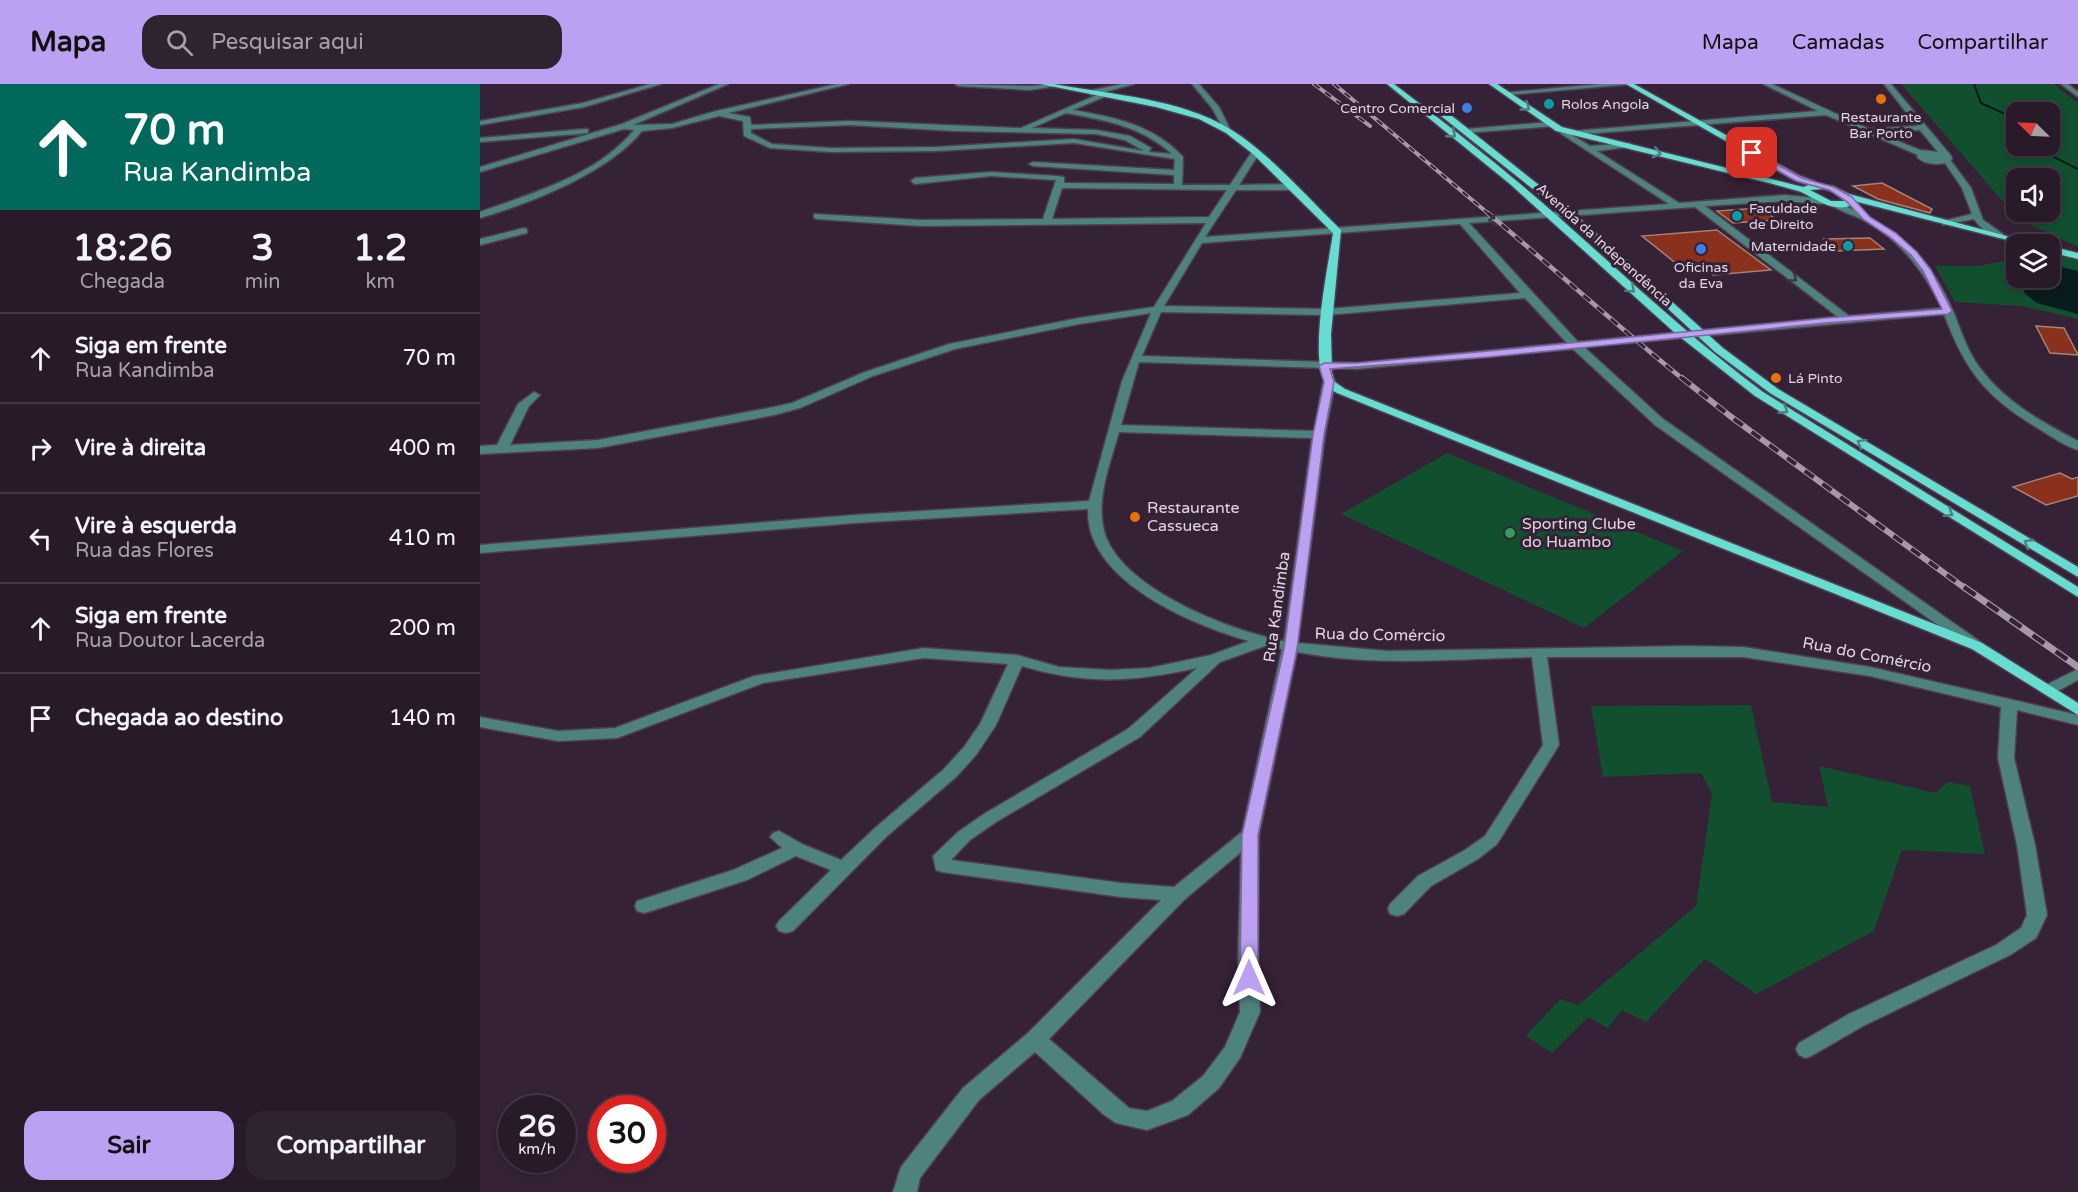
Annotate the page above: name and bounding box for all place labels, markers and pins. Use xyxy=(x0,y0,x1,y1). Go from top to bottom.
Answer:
marker: Restaurante Bar Porto xyxy=(1874,92,1888,106)
place label: Rolos Angola xyxy=(1561,96,1649,113)
marker: Rolos Angola xyxy=(1542,97,1556,111)
place label: Centro Comercial xyxy=(1340,100,1455,117)
marker: Centro Comercial xyxy=(1460,101,1474,115)
place label: Restaurante Bar Porto xyxy=(1840,109,1922,142)
pin xyxy=(1726,127,1777,178)
place label: Faculdade de Direito xyxy=(1749,200,1817,233)
marker: Faculdade de Direito xyxy=(1730,209,1744,223)
place label: Maternidade xyxy=(1751,238,1836,255)
marker: Maternidade xyxy=(1841,239,1855,253)
marker: Oficinas da Eva xyxy=(1694,242,1708,256)
place label: Oficinas da Eva xyxy=(1674,259,1728,292)
place label: Lá Pinto xyxy=(1788,370,1842,387)
marker: Lá Pinto xyxy=(1769,371,1783,385)
place label: Restaurante Cassueca xyxy=(1147,498,1240,536)
marker: Restaurante Cassueca xyxy=(1128,510,1142,524)
place label: Sporting Clube do Huambo xyxy=(1522,514,1636,552)
marker: Sporting Clube do Huambo xyxy=(1503,526,1517,540)

